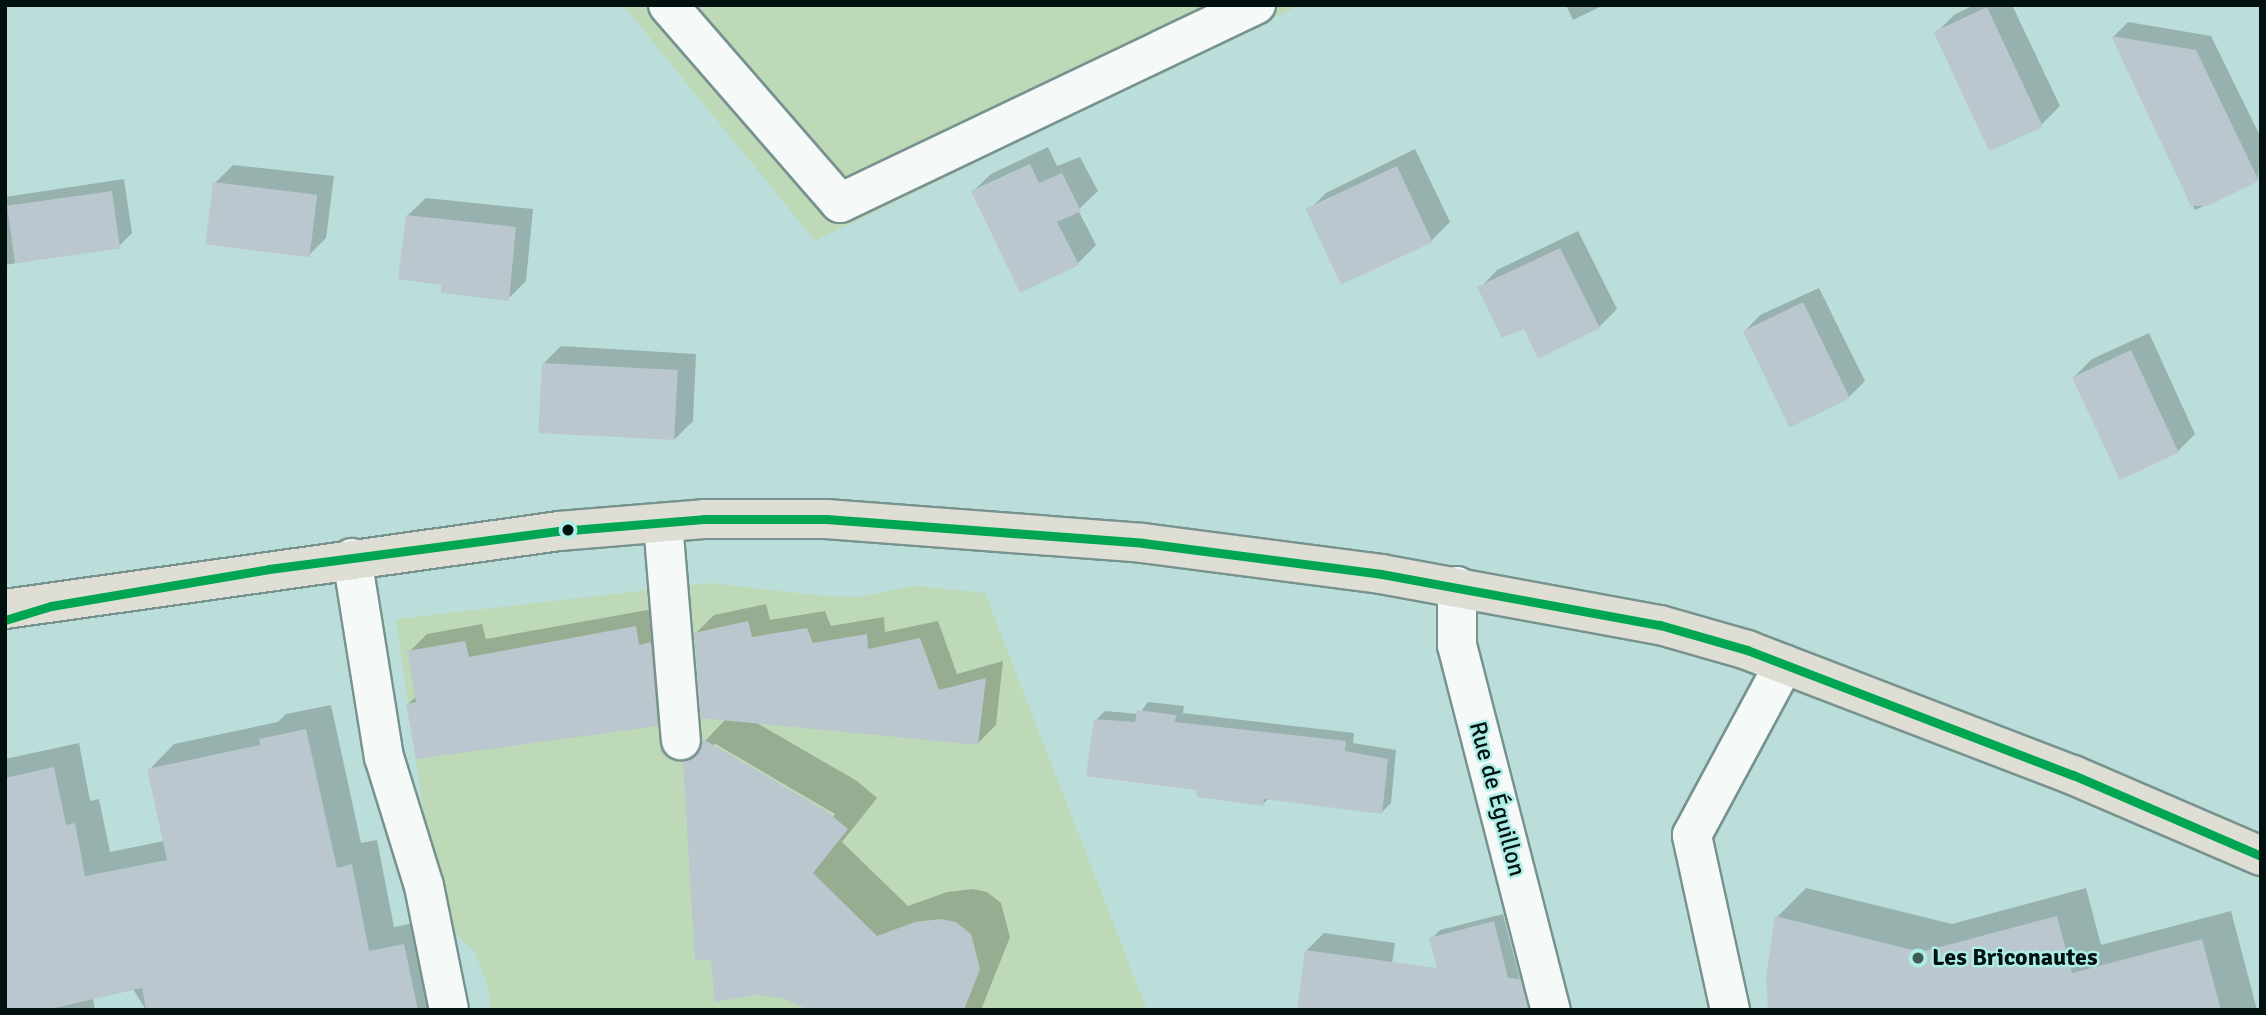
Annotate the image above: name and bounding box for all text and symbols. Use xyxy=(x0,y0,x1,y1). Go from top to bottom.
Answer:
unlabelled marker xyxy=(561,523,575,537)
street label: Rue de Éguillon xyxy=(1463,719,1531,879)
place label: Les Briconautes xyxy=(1932,944,2098,972)
marker: Les Briconautes xyxy=(1910,950,1926,966)

